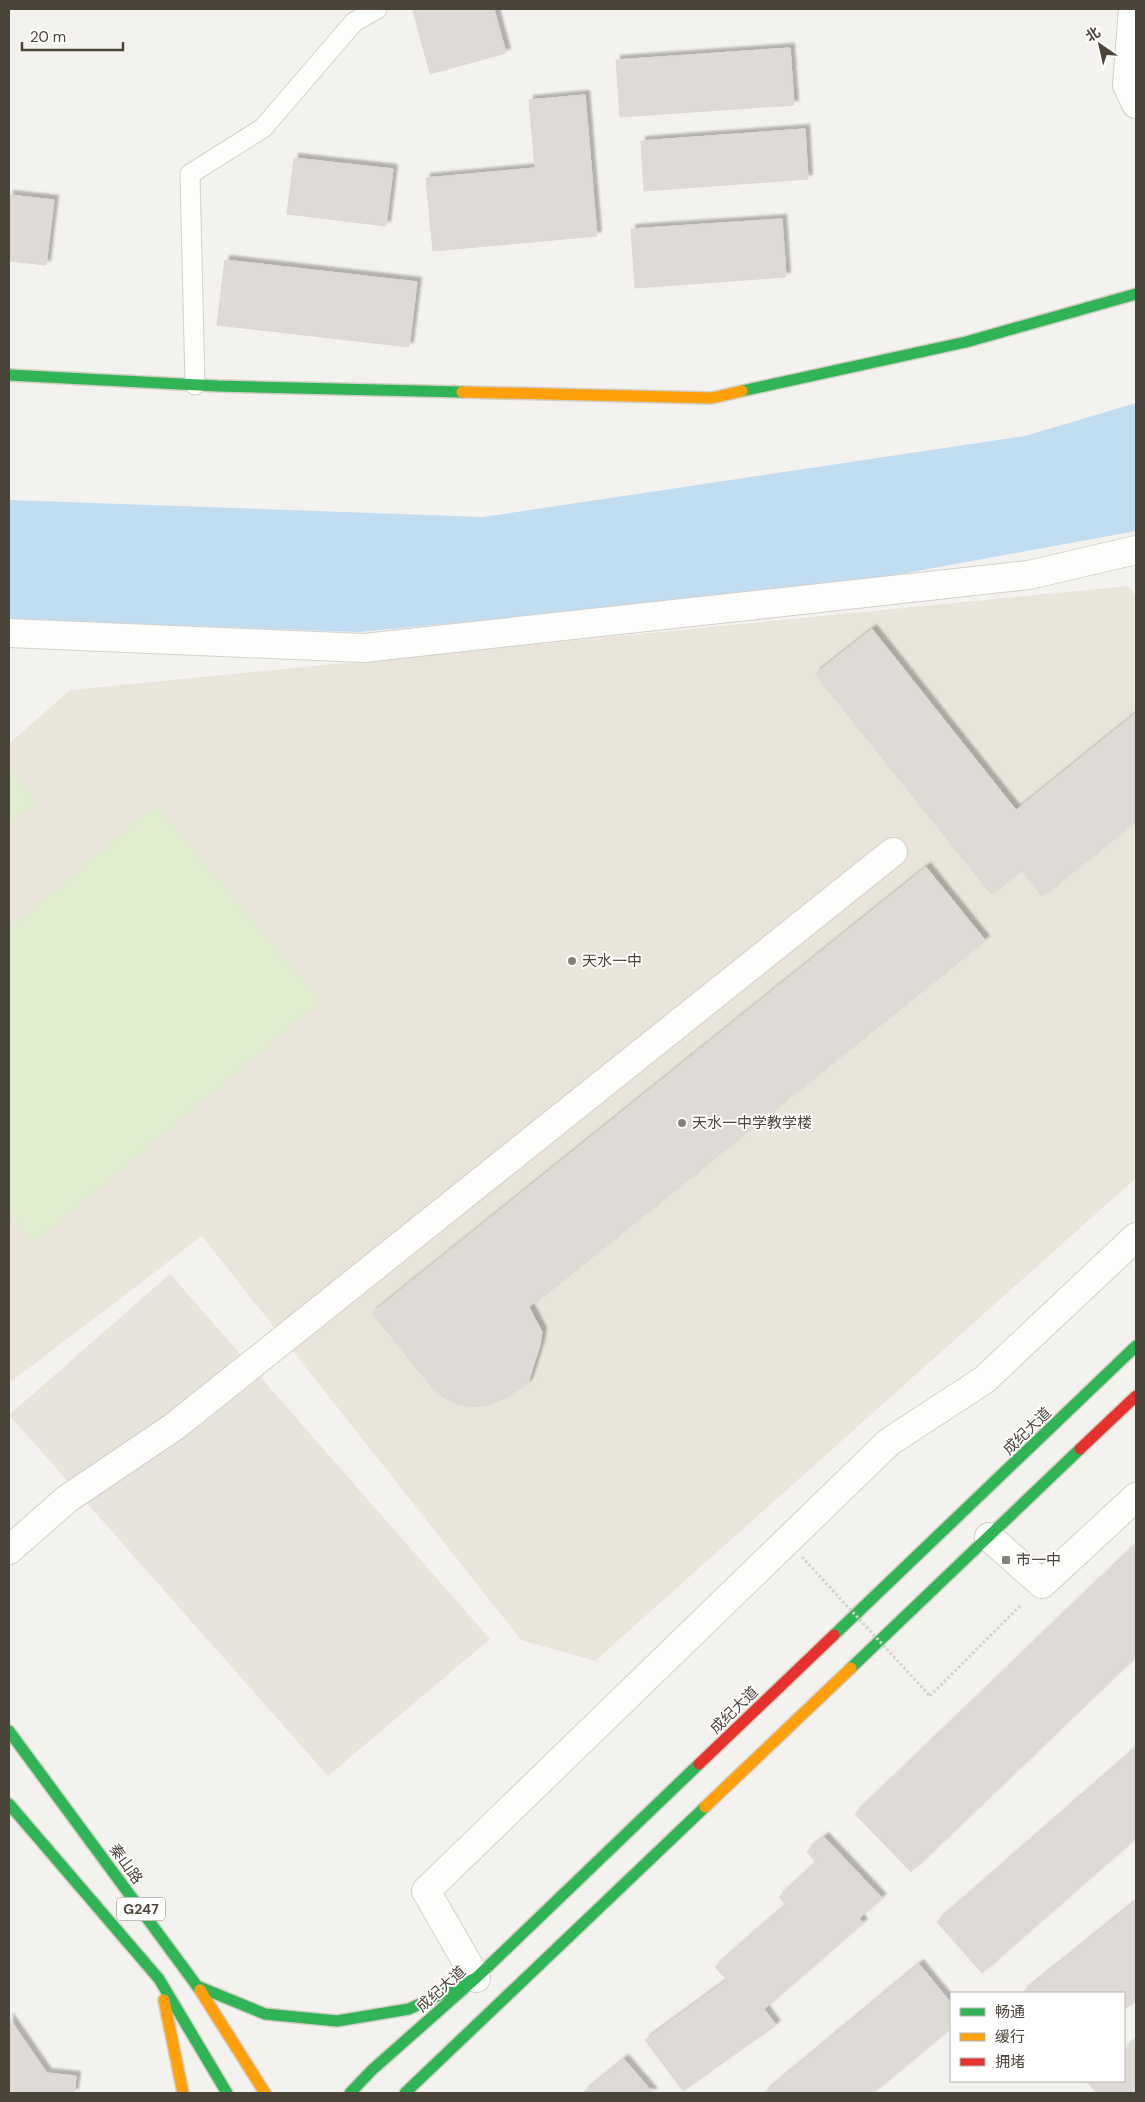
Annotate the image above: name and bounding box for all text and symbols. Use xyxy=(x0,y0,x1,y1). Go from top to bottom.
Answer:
scale bar xyxy=(22,20,124,52)
north arrow xyxy=(1075,20,1125,70)
text: 北 xyxy=(1082,23,1104,46)
text: 20 m xyxy=(30,27,66,47)
place label: 天水一中 xyxy=(582,951,642,971)
marker: 天水一中 xyxy=(566,955,578,967)
place label: 天水一中学教学楼 xyxy=(692,1113,812,1133)
marker: 天水一中学教学楼 xyxy=(676,1117,688,1129)
street label: 成纪大道 xyxy=(998,1403,1056,1459)
place label: 市一中 xyxy=(1016,1550,1061,1570)
marker: 市一中 xyxy=(1000,1554,1012,1566)
street label: 成纪大道 xyxy=(705,1682,763,1738)
street label: 秦山路 xyxy=(105,1840,147,1888)
road number: G247 xyxy=(117,1898,165,1920)
street label: 成纪大道 xyxy=(412,1961,470,2017)
legend xyxy=(950,1992,1125,2082)
text: 畅通 xyxy=(995,2002,1025,2022)
text: 缓行 xyxy=(995,2027,1025,2047)
text: 拥堵 xyxy=(995,2052,1025,2072)

